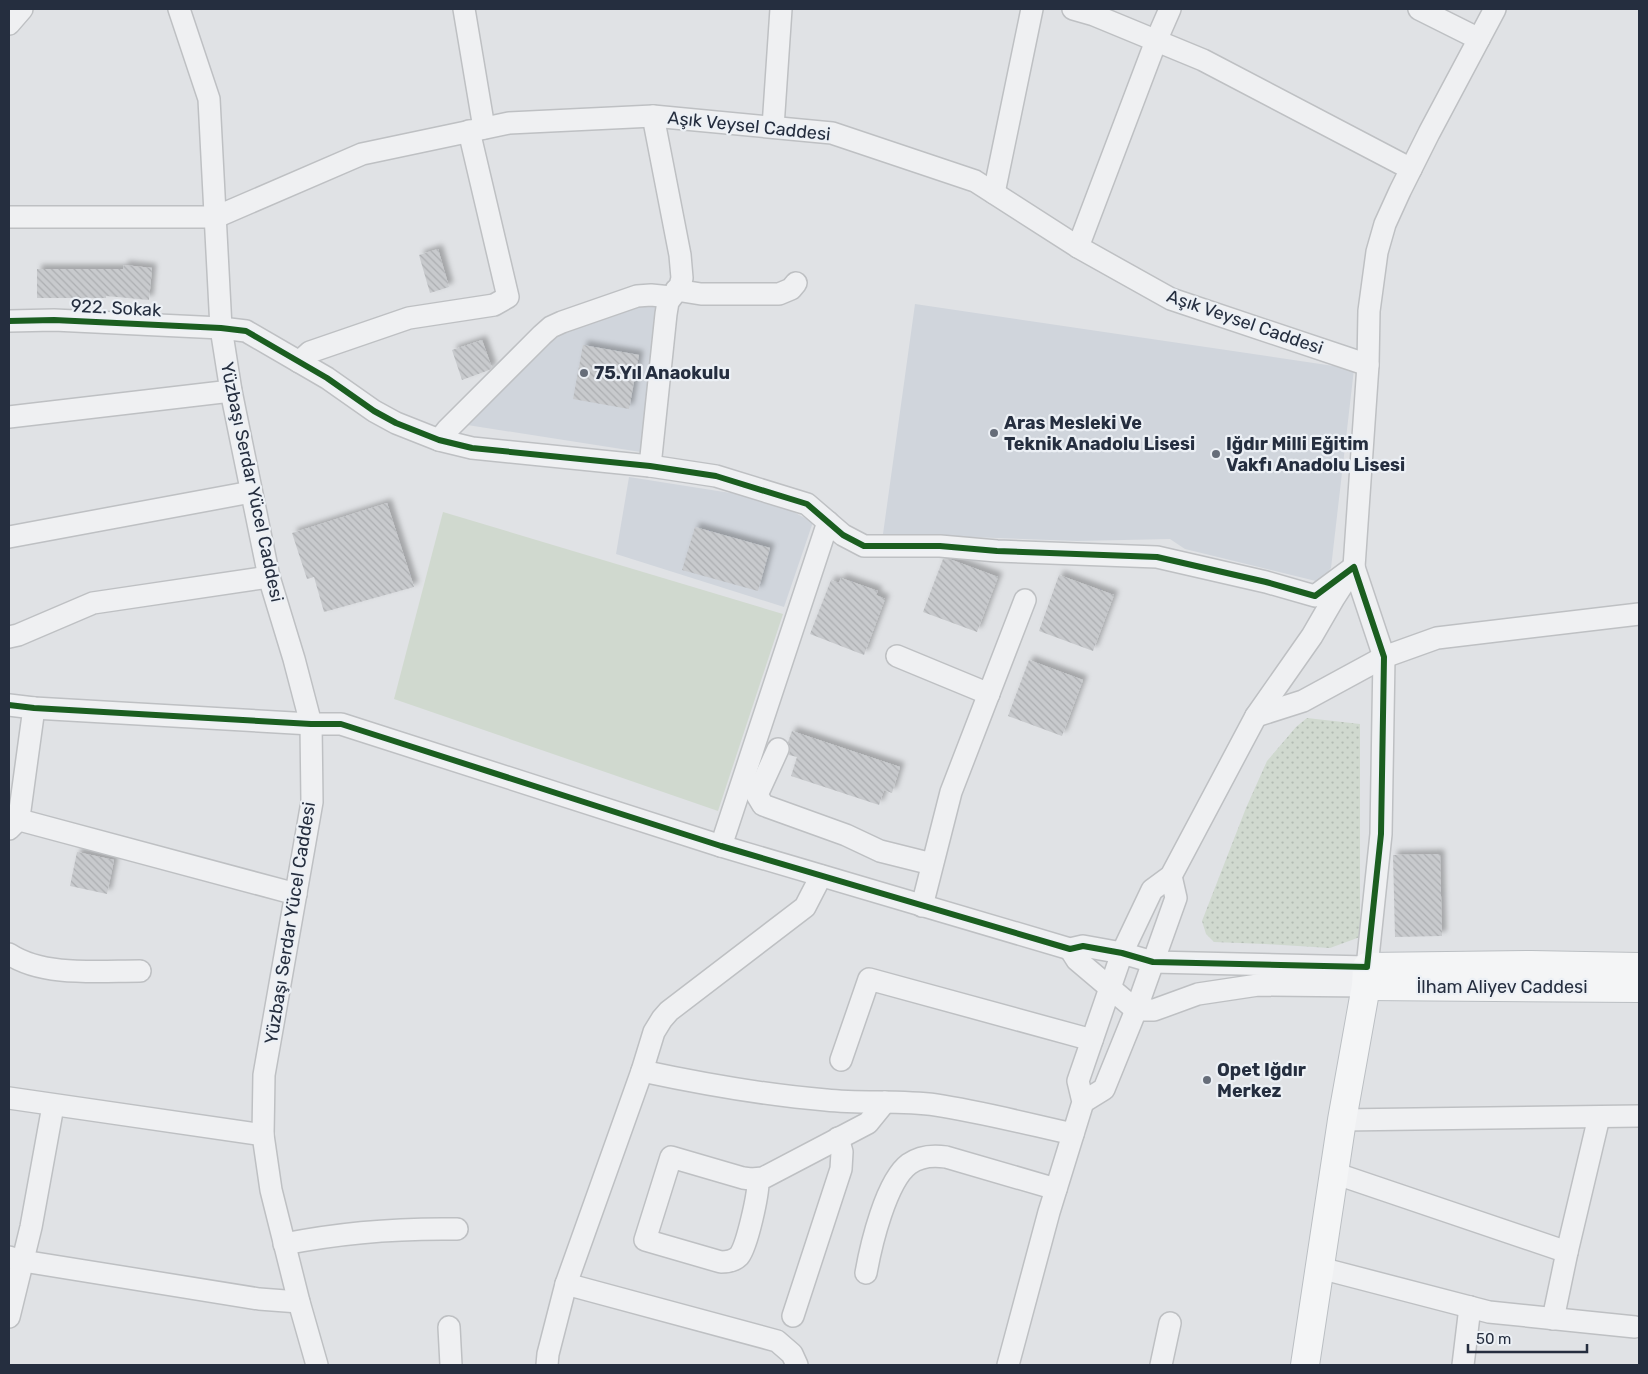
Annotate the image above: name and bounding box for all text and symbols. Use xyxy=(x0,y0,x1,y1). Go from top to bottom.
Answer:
street label: Aşık Veysel Caddesi xyxy=(666,106,832,146)
street label: Aşık Veysel Caddesi xyxy=(1164,285,1326,359)
street label: 922. Sokak xyxy=(70,295,163,321)
street label: Yüzbaşı Serdar Yücel Caddesi xyxy=(216,360,288,604)
place label: 75.Yıl Anaokulu xyxy=(594,362,730,384)
marker: 75.Yıl Anaokulu xyxy=(578,367,590,379)
place label: Aras Mesleki Ve Teknik Anadolu Lisesi xyxy=(1004,412,1195,455)
marker: Aras Mesleki Ve Teknik Anadolu Lisesi xyxy=(988,427,1000,439)
place label: Iğdır Milli Eğitim Vakfı Anadolu Lisesi xyxy=(1226,433,1405,476)
marker: Iğdır Milli Eğitim Vakfı Anadolu Lisesi xyxy=(1210,448,1222,460)
street label: Yüzbaşı Serdar Yücel Caddesi xyxy=(260,800,320,1046)
street label: İlham Aliyev Caddesi xyxy=(1416,976,1588,998)
place label: Opet Iğdır Merkez xyxy=(1217,1059,1306,1102)
marker: Opet Iğdır Merkez xyxy=(1201,1074,1213,1086)
scale bar xyxy=(1468,1322,1587,1354)
text: 50 m xyxy=(1476,1330,1511,1348)

